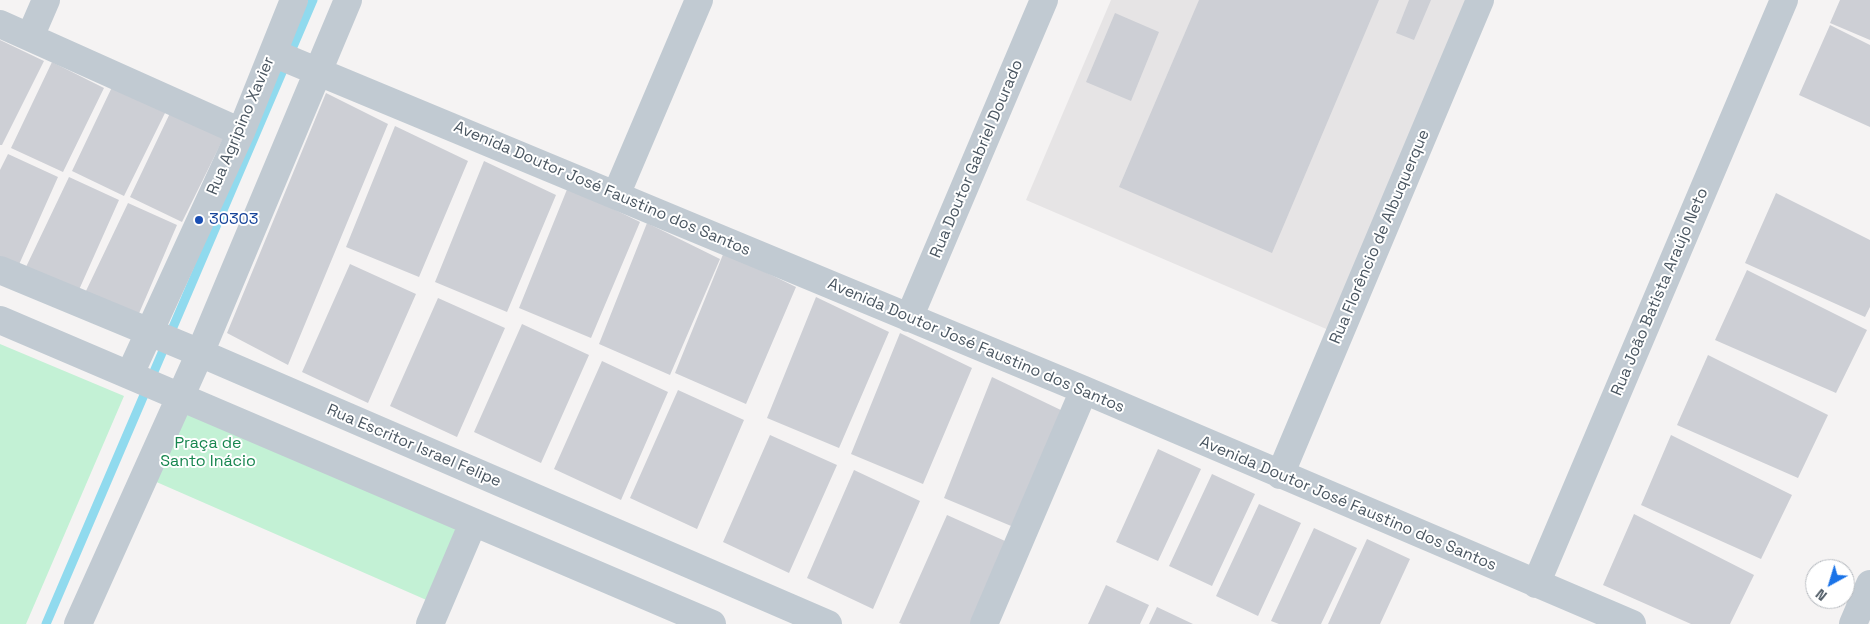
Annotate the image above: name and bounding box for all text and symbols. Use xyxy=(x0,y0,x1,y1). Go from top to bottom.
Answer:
street label: Rua Agripino Xavier xyxy=(203,54,279,198)
street label: Rua Doutor Gabriel Dourado xyxy=(926,57,1028,261)
street label: Avenida Doutor José Faustino dos Santos xyxy=(451,118,753,260)
street label: Rua Florêncio de Albuquerque xyxy=(1326,127,1434,347)
street label: Rua João Batista Araújo Neto xyxy=(1607,185,1713,399)
place label: 30303 xyxy=(209,210,259,230)
marker: 30303 xyxy=(193,214,205,226)
street label: Avenida Doutor José Faustino dos Santos xyxy=(825,275,1127,417)
street label: Rua Escritor Israel Felipe xyxy=(324,401,504,491)
street label: Avenida Doutor José Faustino dos Santos xyxy=(1197,433,1499,575)
park label: Praça de Santo Inácio xyxy=(160,434,256,472)
north arrow xyxy=(1805,559,1855,609)
text: N xyxy=(1812,585,1831,605)

